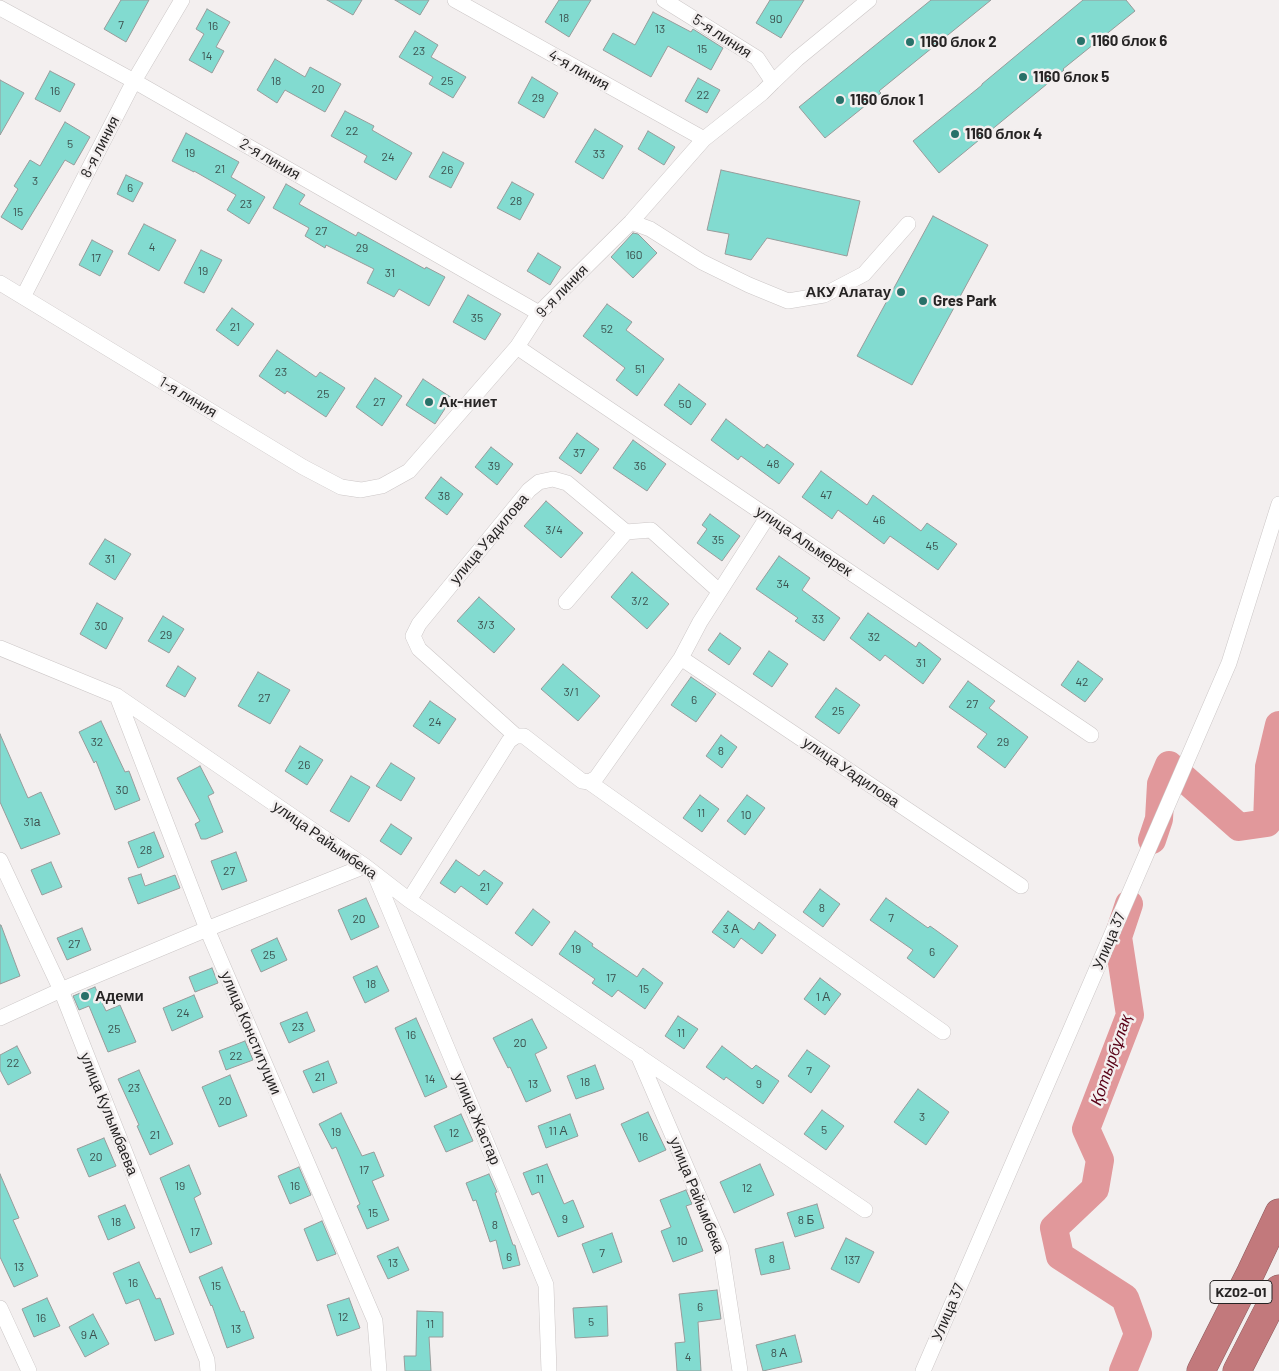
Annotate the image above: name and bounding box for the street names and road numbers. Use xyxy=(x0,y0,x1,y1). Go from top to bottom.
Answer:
street label: 5-я линия xyxy=(689,10,755,62)
street label: 4-я линия xyxy=(545,46,613,94)
street label: 8-я линия xyxy=(77,113,123,181)
street label: 2-я линия xyxy=(236,134,304,184)
street label: 9-я линия xyxy=(532,261,592,321)
street label: 1-я линия xyxy=(156,373,220,421)
street label: улица Уадилова xyxy=(446,490,532,588)
street label: улица Альмерек xyxy=(752,502,856,580)
street label: улица Уадилова xyxy=(799,733,903,811)
street label: улица Райымбека xyxy=(269,797,381,883)
street label: Улица 37 xyxy=(1089,910,1129,972)
street label: улица Конституции xyxy=(217,969,285,1097)
street label: улица Кулымбаева xyxy=(76,1050,142,1178)
street label: улица Жастар xyxy=(450,1071,504,1167)
street label: улица Райымбека xyxy=(666,1134,728,1256)
road number: KZ02-01 xyxy=(1210,1280,1272,1304)
street label: Улица 37 xyxy=(928,1281,968,1343)

